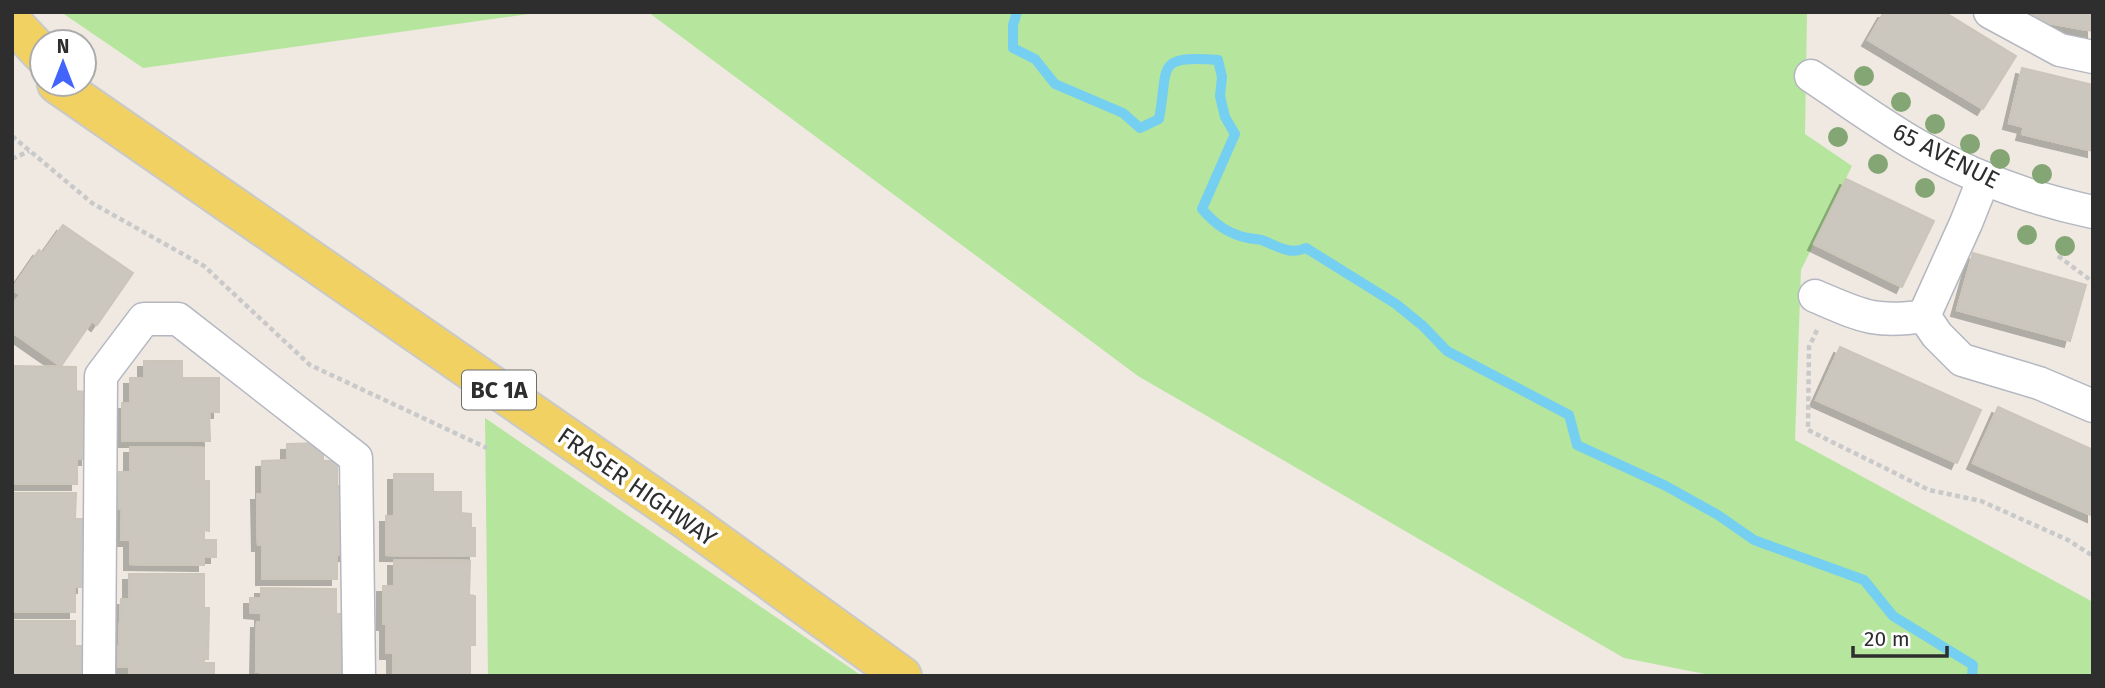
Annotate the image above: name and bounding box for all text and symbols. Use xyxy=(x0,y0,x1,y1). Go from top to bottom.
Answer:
north arrow xyxy=(28,28,98,98)
text: N xyxy=(57,35,69,58)
street label: 65 AVENUE xyxy=(1888,117,2004,195)
road number: BC 1A xyxy=(462,370,536,410)
street label: FRASER HIGHWAY xyxy=(552,422,722,553)
scale bar xyxy=(1853,614,1948,658)
text: 20 m xyxy=(1864,626,1910,652)

